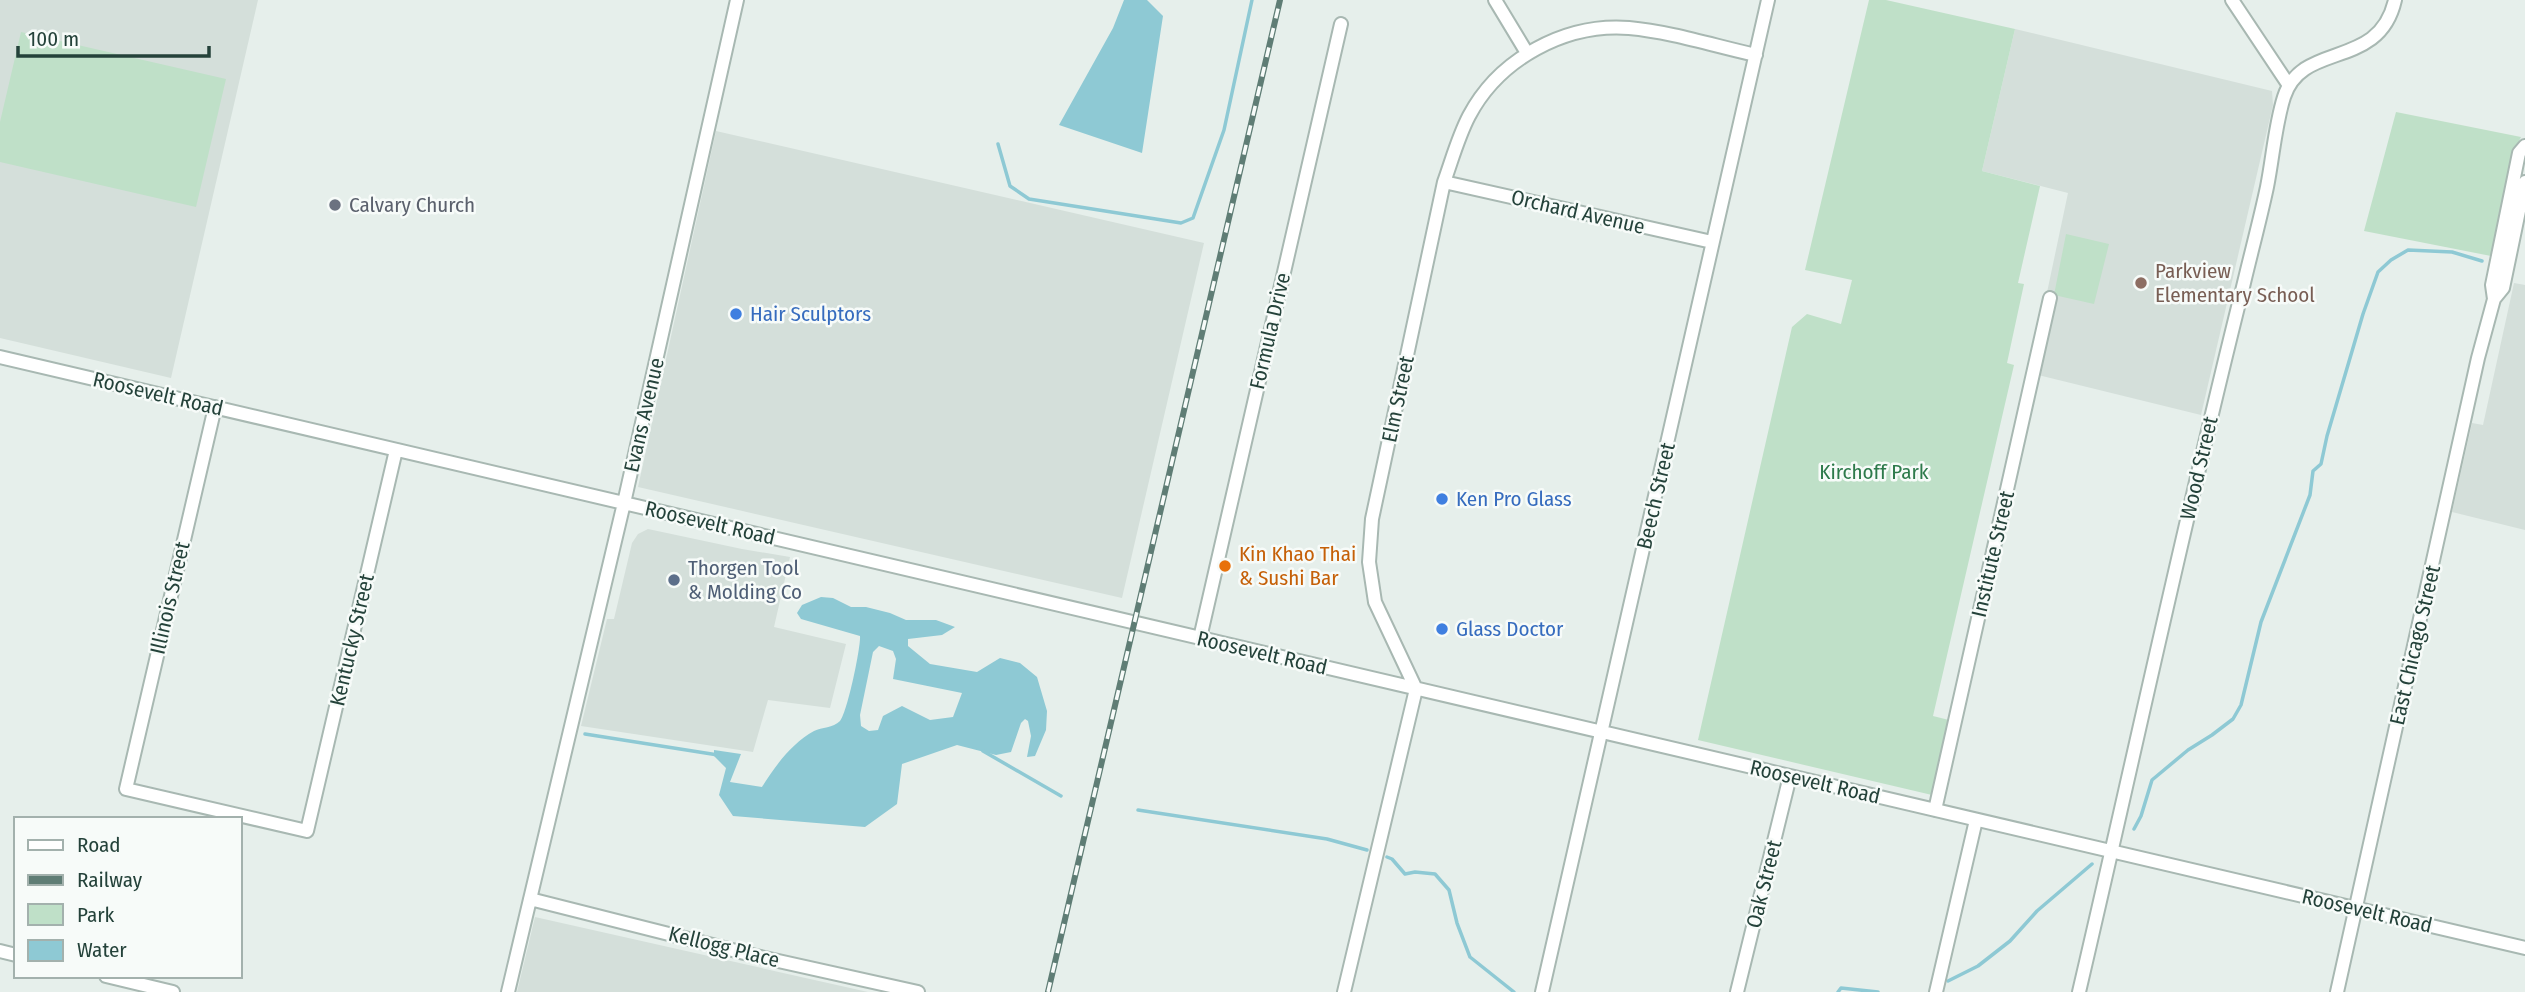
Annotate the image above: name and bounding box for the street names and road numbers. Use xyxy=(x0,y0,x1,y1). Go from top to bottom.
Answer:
street label: Orchard Avenue xyxy=(1509,184,1647,240)
street label: Formula Drive xyxy=(1244,270,1296,392)
street label: Elm Street xyxy=(1376,353,1420,445)
street label: Evans Avenue xyxy=(618,355,670,475)
street label: Roosevelt Road xyxy=(90,366,226,422)
street label: Wood Street xyxy=(2174,414,2224,522)
street label: Beech Street xyxy=(1631,440,1681,552)
street label: Institute Street xyxy=(1966,488,2020,620)
street label: Roosevelt Road xyxy=(642,495,778,551)
street label: Illinois Street xyxy=(144,539,196,657)
street label: East Chicago Street xyxy=(2384,562,2446,728)
street label: Kentucky Street xyxy=(324,571,380,709)
street label: Roosevelt Road xyxy=(1194,625,1330,681)
street label: Roosevelt Road xyxy=(1747,754,1883,810)
street label: Oak Street xyxy=(1741,837,1787,931)
street label: Roosevelt Road xyxy=(2299,883,2435,939)
street label: Kellogg Place xyxy=(666,921,782,973)

